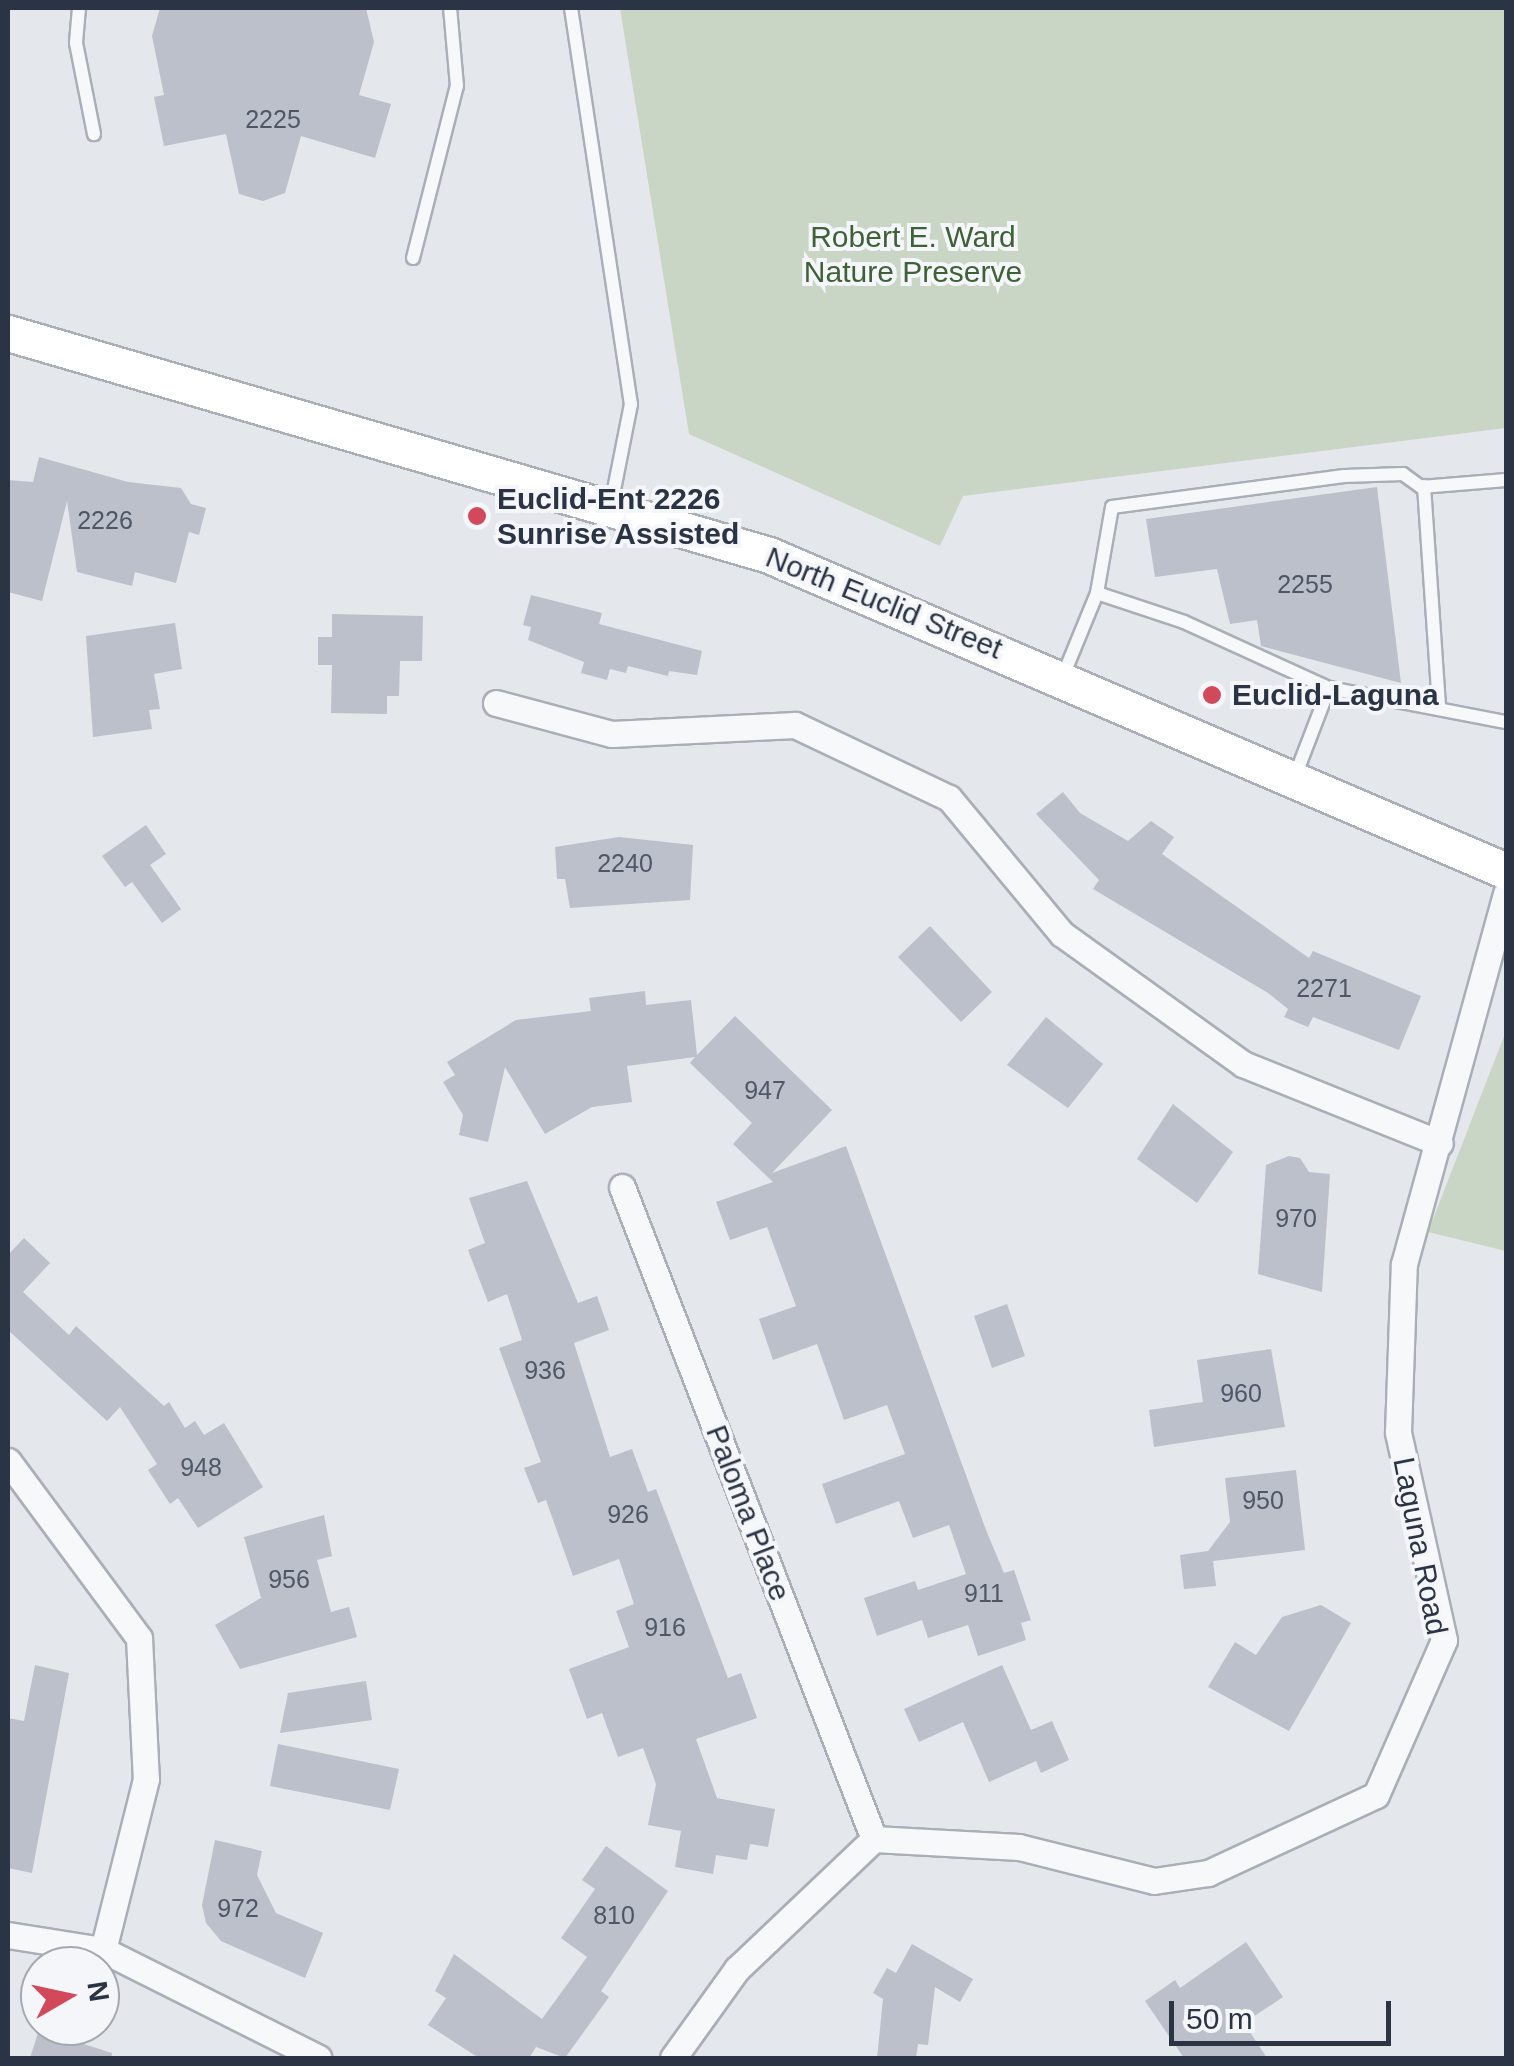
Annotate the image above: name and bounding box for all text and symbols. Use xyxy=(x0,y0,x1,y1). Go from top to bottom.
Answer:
house number: 2225 xyxy=(245,104,301,134)
park label: Robert E. Ward Nature Preserve xyxy=(804,219,1022,290)
place label: Euclid-Ent 2226 Sunrise Assisted xyxy=(497,481,740,552)
house number: 2226 xyxy=(77,505,133,535)
marker: Euclid-Ent 2226 Sunrise Assisted xyxy=(466,505,488,527)
street label: North Euclid Street xyxy=(761,539,1007,667)
house number: 2255 xyxy=(1277,569,1333,599)
place label: Euclid-Laguna xyxy=(1232,677,1439,713)
marker: Euclid-Laguna xyxy=(1201,684,1223,706)
house number: 2240 xyxy=(597,848,653,878)
house number: 2271 xyxy=(1296,973,1352,1003)
house number: 947 xyxy=(744,1075,786,1105)
house number: 970 xyxy=(1275,1203,1317,1233)
house number: 936 xyxy=(524,1355,566,1385)
house number: 960 xyxy=(1220,1378,1262,1408)
street label: Paloma Place xyxy=(698,1420,798,1606)
house number: 948 xyxy=(180,1452,222,1482)
street label: Laguna Road xyxy=(1385,1454,1455,1638)
house number: 950 xyxy=(1242,1485,1284,1515)
house number: 926 xyxy=(607,1499,649,1529)
house number: 956 xyxy=(268,1564,310,1594)
house number: 911 xyxy=(964,1578,1004,1608)
house number: 916 xyxy=(644,1612,686,1642)
house number: 972 xyxy=(217,1893,259,1923)
house number: 810 xyxy=(593,1900,635,1930)
north arrow xyxy=(20,1946,120,2046)
text: N xyxy=(81,1979,115,2004)
scale bar xyxy=(1174,1981,1396,2043)
text: 50 m xyxy=(1186,2002,1253,2035)

